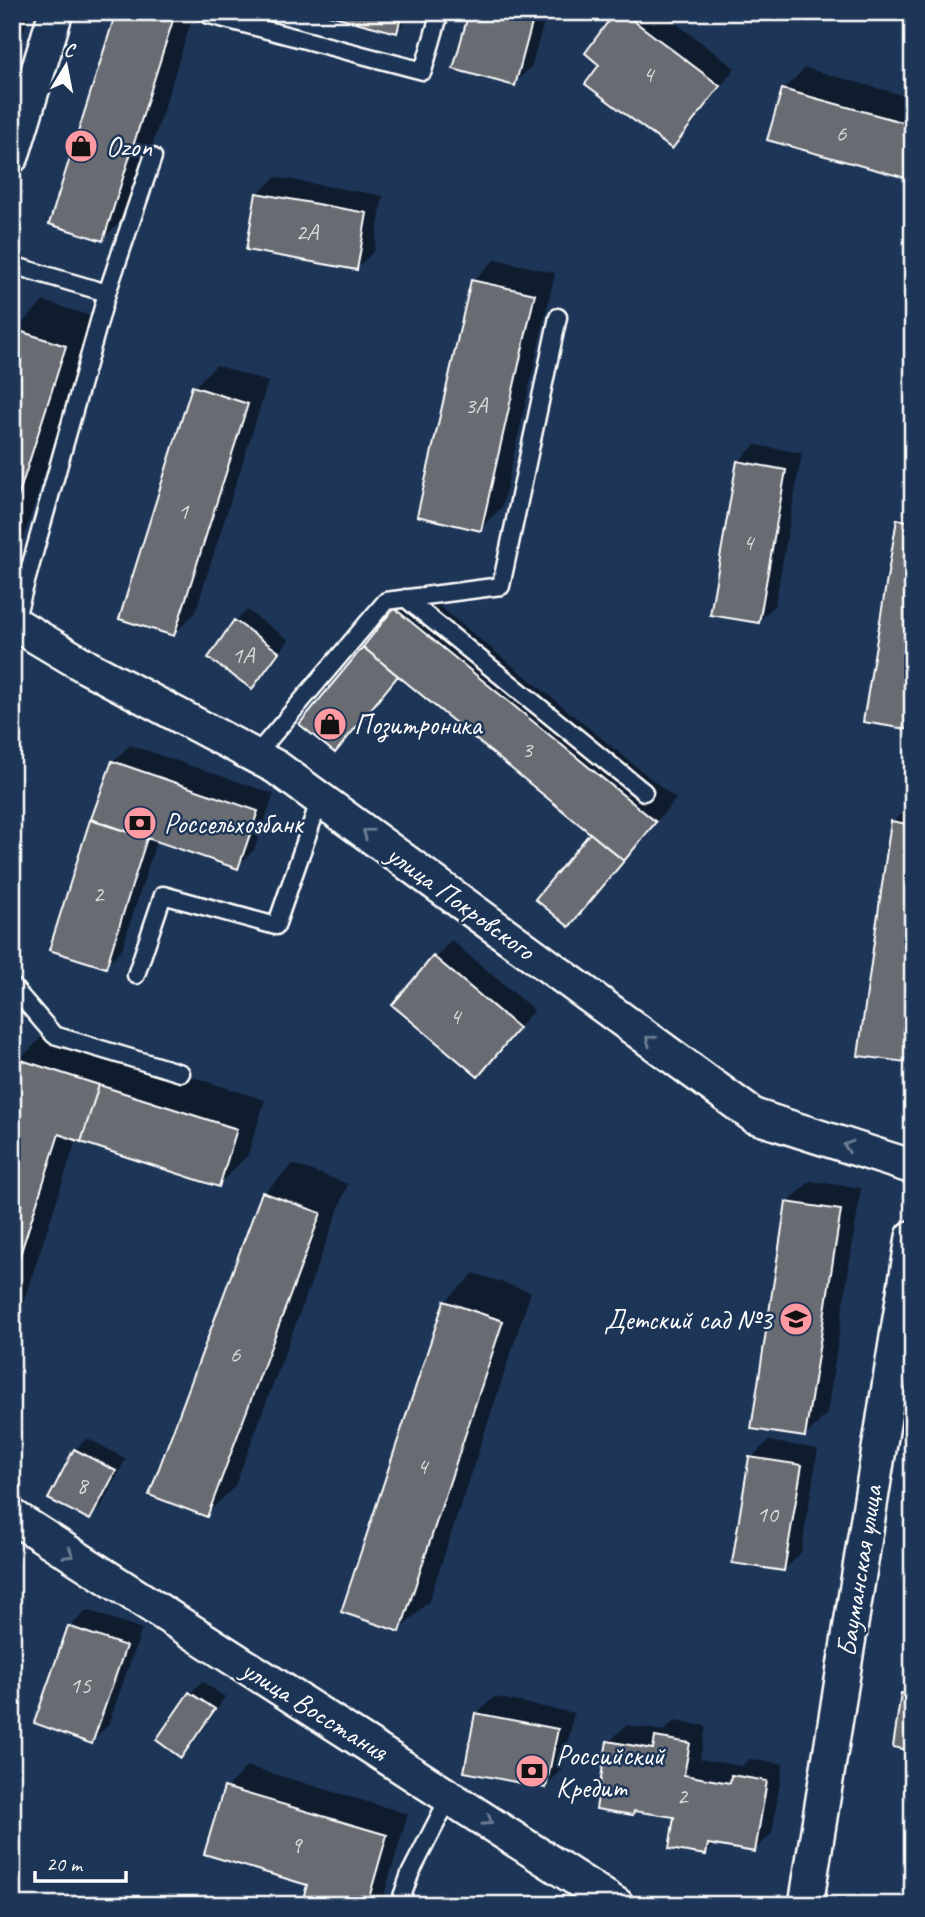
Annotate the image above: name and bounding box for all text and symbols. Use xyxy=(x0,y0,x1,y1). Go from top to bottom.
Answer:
north arrow xyxy=(32,32,102,102)
text: С xyxy=(62,38,78,63)
house number: 4 xyxy=(643,59,656,89)
house number: 6 xyxy=(836,118,848,148)
shop icon: Ozon xyxy=(62,127,100,165)
place label: Ozon xyxy=(106,129,152,164)
house number: 2А xyxy=(296,217,319,247)
house number: 3А xyxy=(465,390,488,420)
house number: 1 xyxy=(178,496,190,526)
house number: 4 xyxy=(743,527,756,557)
house number: 1А xyxy=(232,640,255,670)
shop icon: Позитроника xyxy=(311,705,349,743)
place label: Позитроника xyxy=(354,707,483,743)
house number: 3 xyxy=(522,734,535,764)
bank icon: Россельхозбанк xyxy=(121,804,159,842)
place label: Россельхозбанк xyxy=(164,806,305,841)
one-way arrow xyxy=(362,829,375,842)
street label: улица Покровского xyxy=(379,835,544,969)
house number: 2 xyxy=(93,879,106,909)
house number: 4 xyxy=(450,1001,463,1031)
one-way arrow xyxy=(645,1036,658,1048)
one-way arrow xyxy=(842,1140,854,1154)
school or university icon: Детский сад №3 xyxy=(777,1300,815,1338)
place label: Детский сад №3 xyxy=(604,1302,774,1337)
house number: 6 xyxy=(230,1339,242,1369)
house number: 4 xyxy=(417,1451,430,1481)
house number: 8 xyxy=(77,1470,90,1500)
street label: Бауманская улица xyxy=(828,1481,890,1659)
house number: 10 xyxy=(756,1499,780,1529)
one-way arrow xyxy=(61,1545,74,1558)
street label: улица Восстания xyxy=(234,1650,395,1769)
house number: 15 xyxy=(69,1670,92,1700)
place label: Российский Кредит xyxy=(556,1738,666,1805)
bank icon: Российский Кредит xyxy=(513,1752,551,1790)
house number: 2 xyxy=(677,1781,690,1811)
one-way arrow xyxy=(480,1813,493,1825)
house number: 9 xyxy=(291,1830,304,1860)
scale bar xyxy=(35,1840,126,1884)
text: 20 m xyxy=(46,1851,84,1877)

